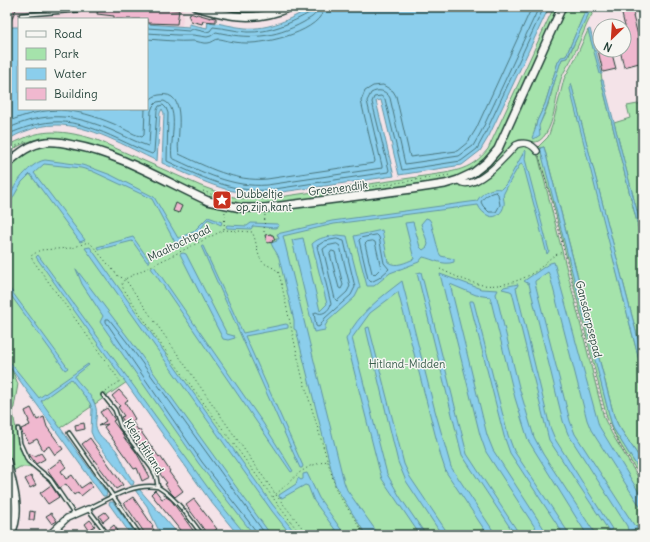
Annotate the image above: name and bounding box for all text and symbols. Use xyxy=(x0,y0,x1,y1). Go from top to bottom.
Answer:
legend xyxy=(18,18,148,110)
north arrow xyxy=(592,18,632,58)
text: Road xyxy=(54,26,82,41)
text: N xyxy=(601,39,614,55)
text: Park xyxy=(54,46,79,61)
text: Water xyxy=(54,66,87,81)
text: Building xyxy=(54,86,98,101)
street label: Groenendijk xyxy=(307,177,369,199)
place label: Dubbeltje op zijn kant xyxy=(236,187,292,214)
place icon: Dubbeltje op zijn kant xyxy=(211,189,233,211)
street label: Maaltochtpad xyxy=(145,222,213,264)
street label: Gansdorpsepad xyxy=(573,279,605,359)
park label: Hitland-Midden xyxy=(369,357,445,371)
street label: Klein Hitland xyxy=(121,416,167,476)

